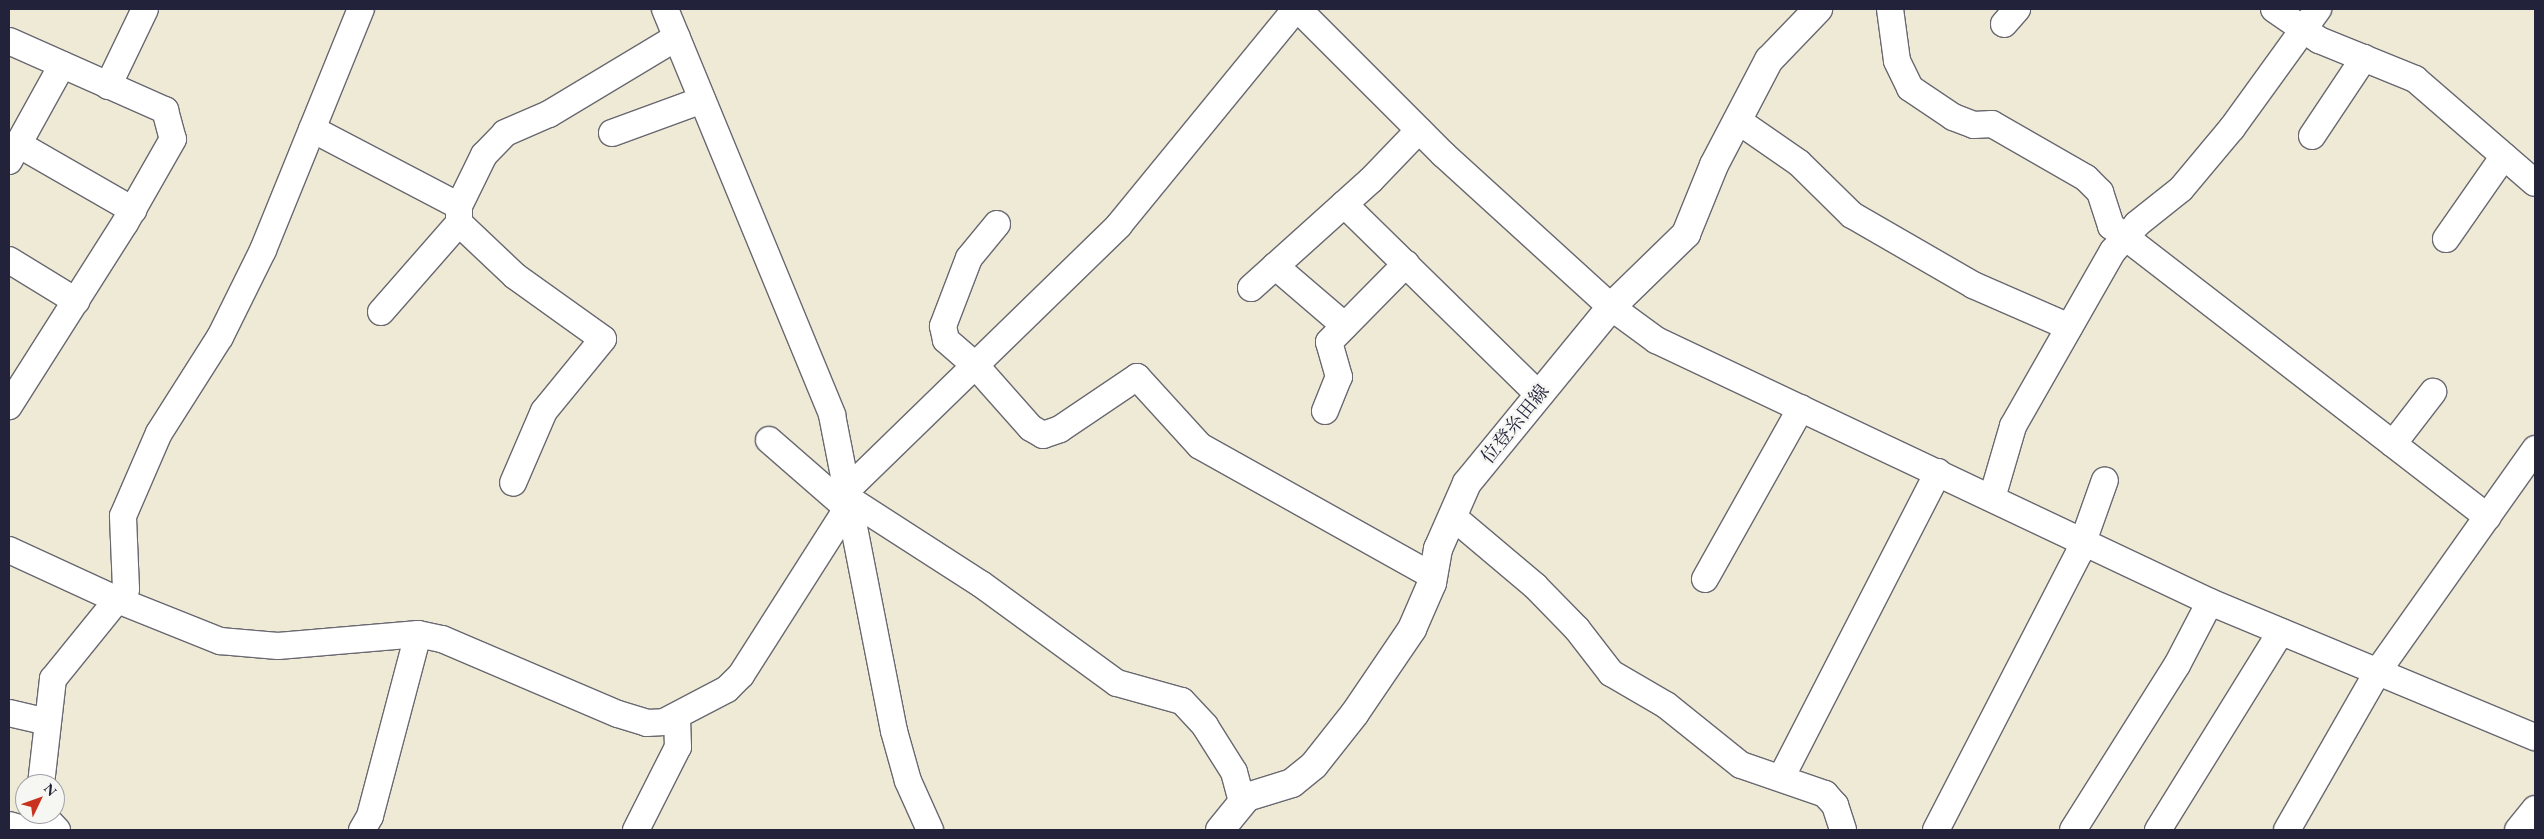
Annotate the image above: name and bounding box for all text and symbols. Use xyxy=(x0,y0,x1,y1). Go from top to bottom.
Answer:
street label: 位登糸田線 xyxy=(1476,380,1554,468)
north arrow xyxy=(15,774,65,824)
text: N xyxy=(40,779,61,800)

